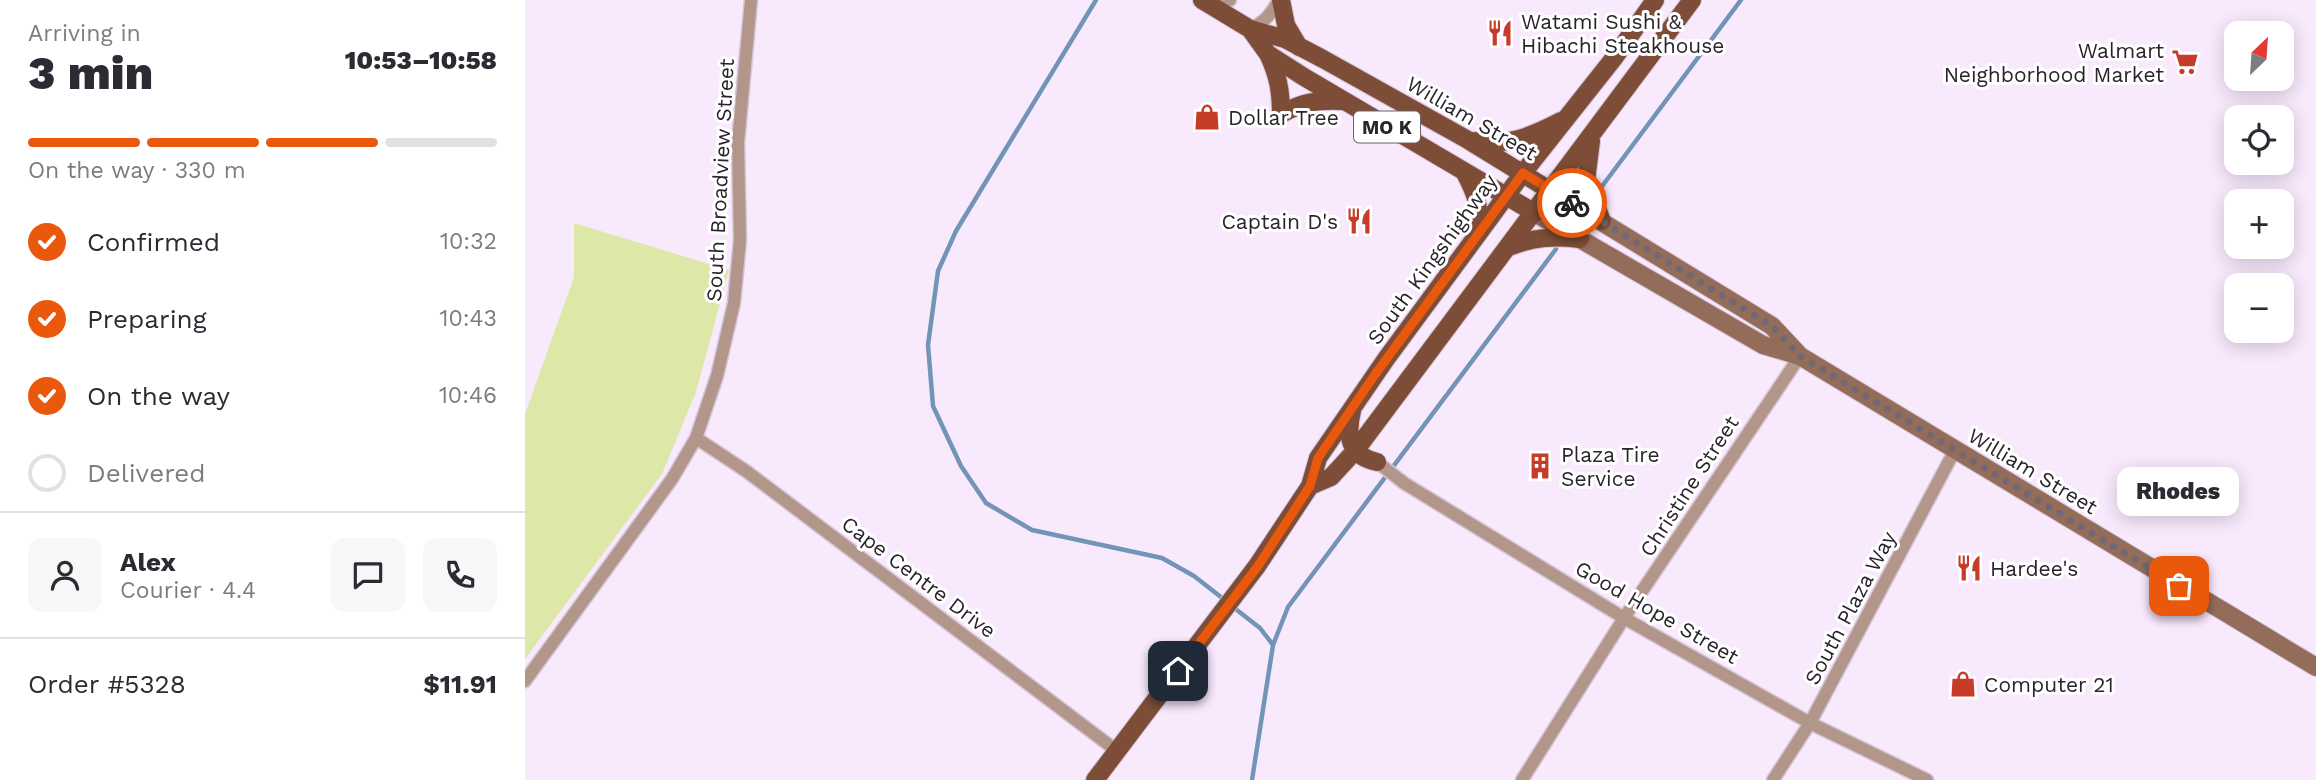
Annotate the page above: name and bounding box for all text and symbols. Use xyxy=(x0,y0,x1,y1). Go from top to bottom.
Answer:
place label: Watami Sushi & Hibachi Steakhouse xyxy=(1521,9,1724,58)
restaurant icon: Watami Sushi & Hibachi Steakhouse xyxy=(1485,18,1515,48)
text: Arriving in xyxy=(28,20,141,47)
north arrow xyxy=(2224,21,2294,91)
map controls xyxy=(2224,21,2294,343)
place label: Walmart Neighborhood Market xyxy=(1944,38,2164,87)
text: 10:53–10:58 xyxy=(345,45,497,75)
text: 3 min xyxy=(28,46,153,100)
supermarket icon: Walmart Neighborhood Market xyxy=(2170,47,2200,77)
street label: South Broadview Street xyxy=(701,58,739,302)
street label: William Street xyxy=(1402,71,1542,166)
shop icon: Dollar Tree xyxy=(1192,102,1222,132)
place label: Dollar Tree xyxy=(1228,105,1339,130)
button: locate xyxy=(2224,105,2294,175)
road number: MO K xyxy=(1354,111,1420,142)
text: On the way · 330 m xyxy=(28,157,246,184)
courier xyxy=(1537,168,1607,238)
street label: South Kingshighway xyxy=(1362,169,1502,349)
icon: bike xyxy=(1553,184,1591,222)
button: + xyxy=(2224,189,2294,259)
restaurant icon: Captain D's xyxy=(1344,206,1374,236)
place label: Captain D's xyxy=(1221,209,1338,234)
icon: check xyxy=(28,223,66,261)
text: Confirmed xyxy=(87,227,220,257)
text: 10:32 xyxy=(440,228,497,255)
button: − xyxy=(2224,273,2294,343)
icon: check xyxy=(28,300,66,338)
text: Preparing xyxy=(87,304,207,334)
text: 10:43 xyxy=(439,305,497,332)
icon: check xyxy=(28,377,66,415)
text: On the way xyxy=(87,381,230,411)
text: 10:46 xyxy=(439,382,497,409)
street label: Christine Street xyxy=(1634,411,1744,561)
street label: William Street xyxy=(1964,423,2102,520)
place label: Plaza Tire Service xyxy=(1561,442,1660,491)
building icon: Plaza Tire Service xyxy=(1525,451,1555,481)
text: Delivered xyxy=(87,458,206,488)
callout: Rhodes xyxy=(2118,467,2240,516)
text: Rhodes xyxy=(2136,478,2220,505)
street label: Cape Centre Drive xyxy=(837,511,1001,643)
street label: South Plaza Way xyxy=(1799,527,1901,689)
button: person xyxy=(28,538,102,612)
button: chat xyxy=(331,538,405,612)
button: phone xyxy=(423,538,497,612)
text: Alex xyxy=(120,547,176,577)
restaurant icon: Hardee's xyxy=(1954,553,1984,583)
street label: Good Hope Street xyxy=(1571,555,1743,669)
place label: Hardee's xyxy=(1990,556,2078,581)
pin xyxy=(2149,556,2209,616)
icon: bag xyxy=(2160,567,2198,605)
text: Courier · 4.4 xyxy=(120,577,256,604)
pin xyxy=(1148,641,1208,701)
icon: home xyxy=(1159,652,1197,690)
text: Order #5328 xyxy=(28,669,186,699)
text: $11.91 xyxy=(423,669,497,699)
shop icon: Computer 21 xyxy=(1948,669,1978,699)
place label: Computer 21 xyxy=(1984,672,2114,697)

